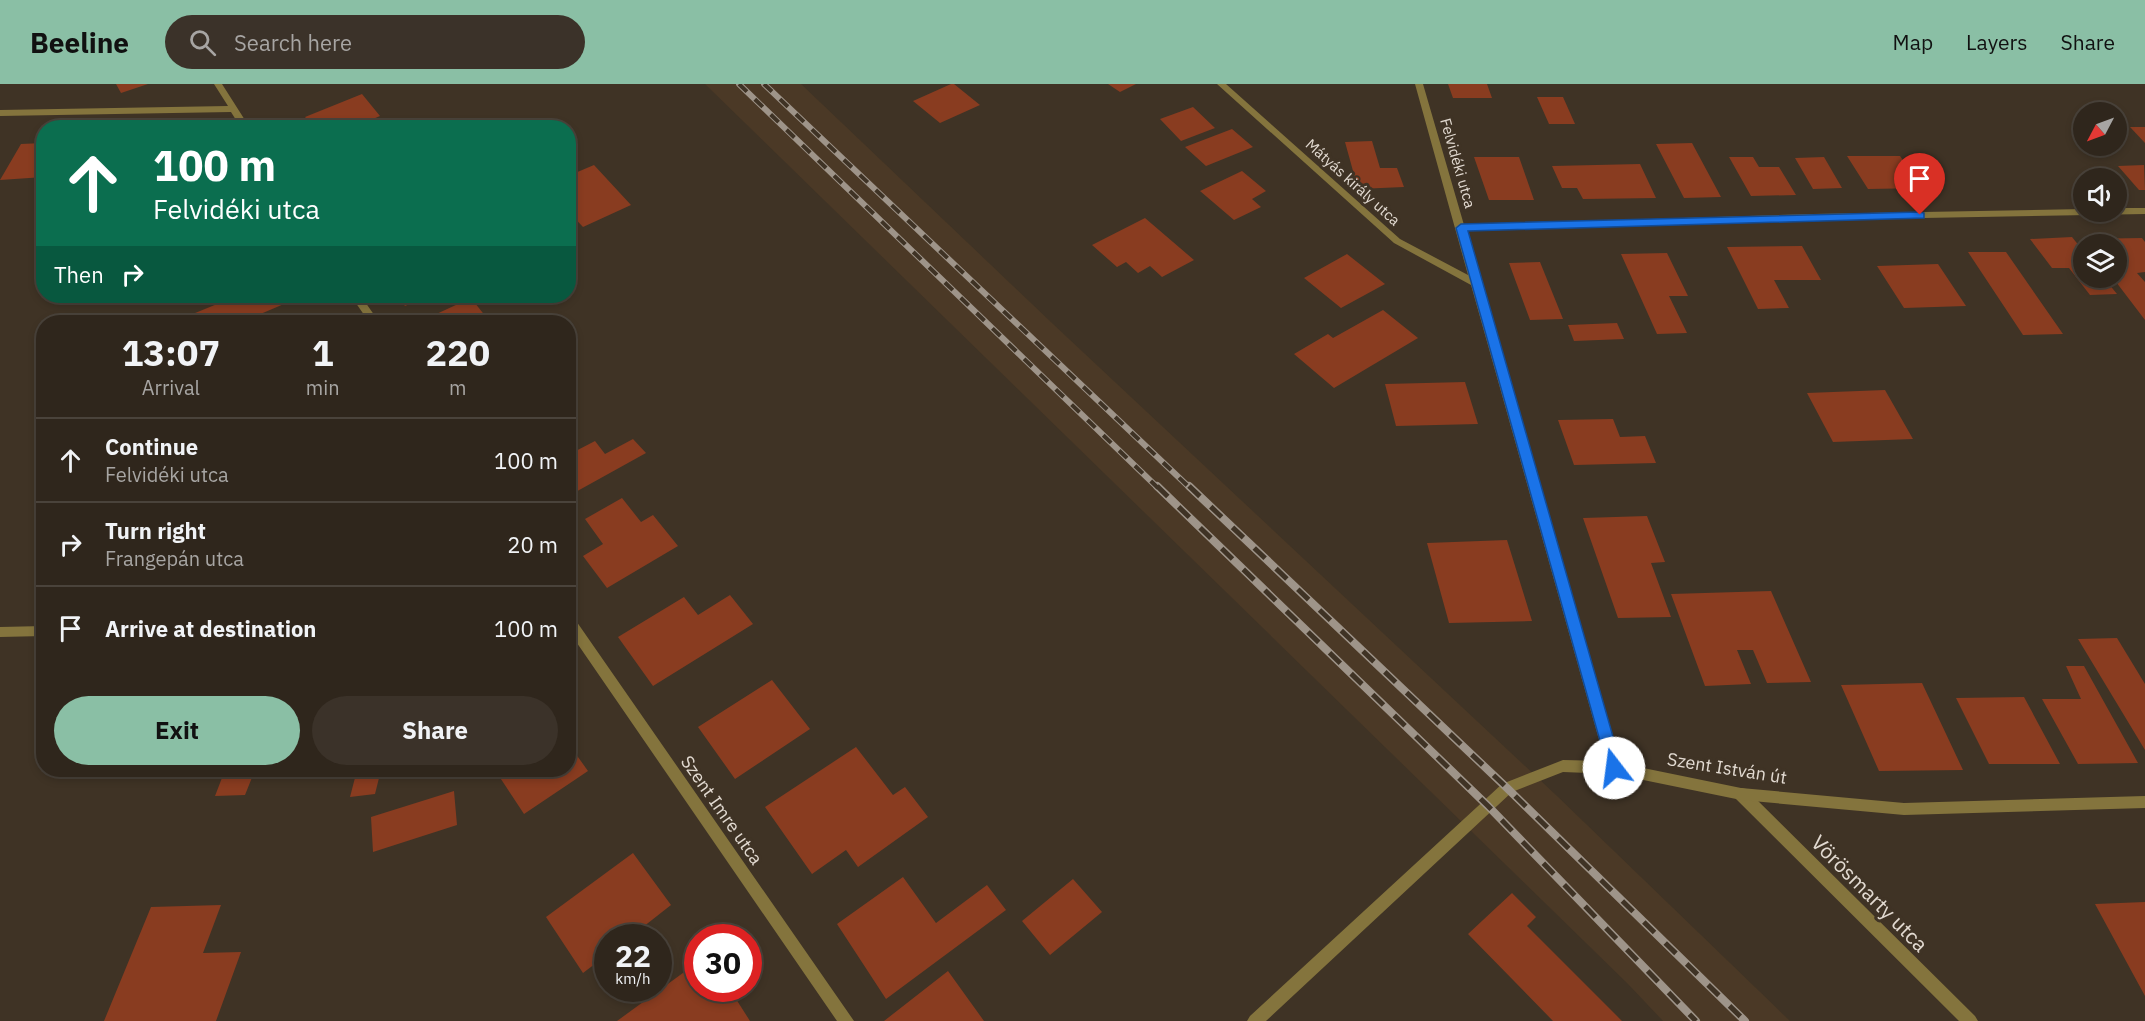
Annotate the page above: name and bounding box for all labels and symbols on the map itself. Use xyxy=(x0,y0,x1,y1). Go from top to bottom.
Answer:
north arrow xyxy=(2073,102,2127,156)
street label: Felvidéki utca xyxy=(1436,116,1480,210)
street label: Mátyás király utca xyxy=(1302,134,1404,230)
pin xyxy=(1894,153,1945,215)
position arrow xyxy=(1582,736,1646,800)
street label: Szent István út xyxy=(1666,747,1788,789)
street label: Szent Imre utca xyxy=(676,751,768,869)
street label: Vörösmarty utca xyxy=(1805,828,1935,958)
speed limit sign: 30 xyxy=(684,924,762,1002)

